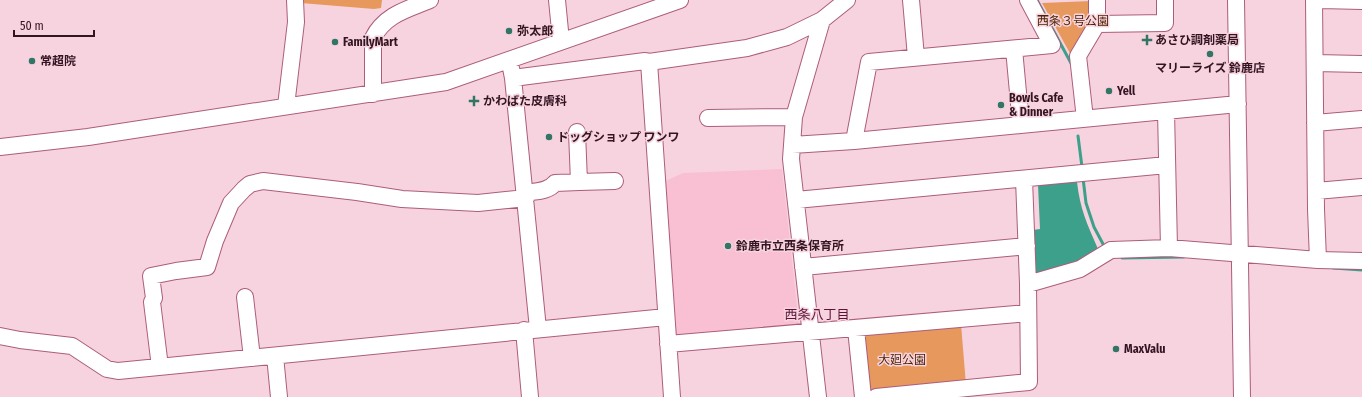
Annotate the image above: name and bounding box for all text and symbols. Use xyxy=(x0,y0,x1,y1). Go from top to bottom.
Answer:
scale bar xyxy=(14,12,94,38)
park label: 西条３号公園 xyxy=(1037,14,1109,28)
text: 50 m xyxy=(20,19,44,33)
place label: 弥太郎 xyxy=(517,24,553,38)
marker: 弥太郎 xyxy=(504,26,514,36)
place label: あさひ調剤薬局 xyxy=(1155,33,1239,47)
place label: FamilyMart xyxy=(343,35,399,49)
marker: あさひ調剤薬局 xyxy=(1142,35,1152,45)
marker: FamilyMart xyxy=(330,37,340,47)
marker: マリーライズ 鈴鹿店 xyxy=(1205,49,1215,59)
place label: 常超院 xyxy=(40,54,76,68)
marker: 常超院 xyxy=(27,56,37,66)
place label: マリーライズ 鈴鹿店 xyxy=(1155,61,1265,75)
place label: Yell xyxy=(1116,84,1136,98)
marker: Yell xyxy=(1104,86,1114,96)
place label: Bowls Cafe & Dinner xyxy=(1009,91,1063,119)
place label: かわばた皮膚科 xyxy=(483,94,567,108)
marker: かわばた皮膚科 xyxy=(468,95,480,107)
marker: Bowls Cafe & Dinner xyxy=(996,100,1006,110)
place label: ドッグショップ ワンワ xyxy=(557,130,680,144)
marker: ドッグショップ ワンワ xyxy=(544,132,554,142)
place label: 鈴鹿市立西条保育所 xyxy=(735,239,844,253)
marker: 鈴鹿市立西条保育所 xyxy=(723,241,733,251)
district label: 西条八丁目 xyxy=(784,307,850,322)
place label: MaxValu xyxy=(1124,342,1165,356)
marker: MaxValu xyxy=(1111,344,1121,354)
park label: 大廻公園 xyxy=(878,353,926,367)

